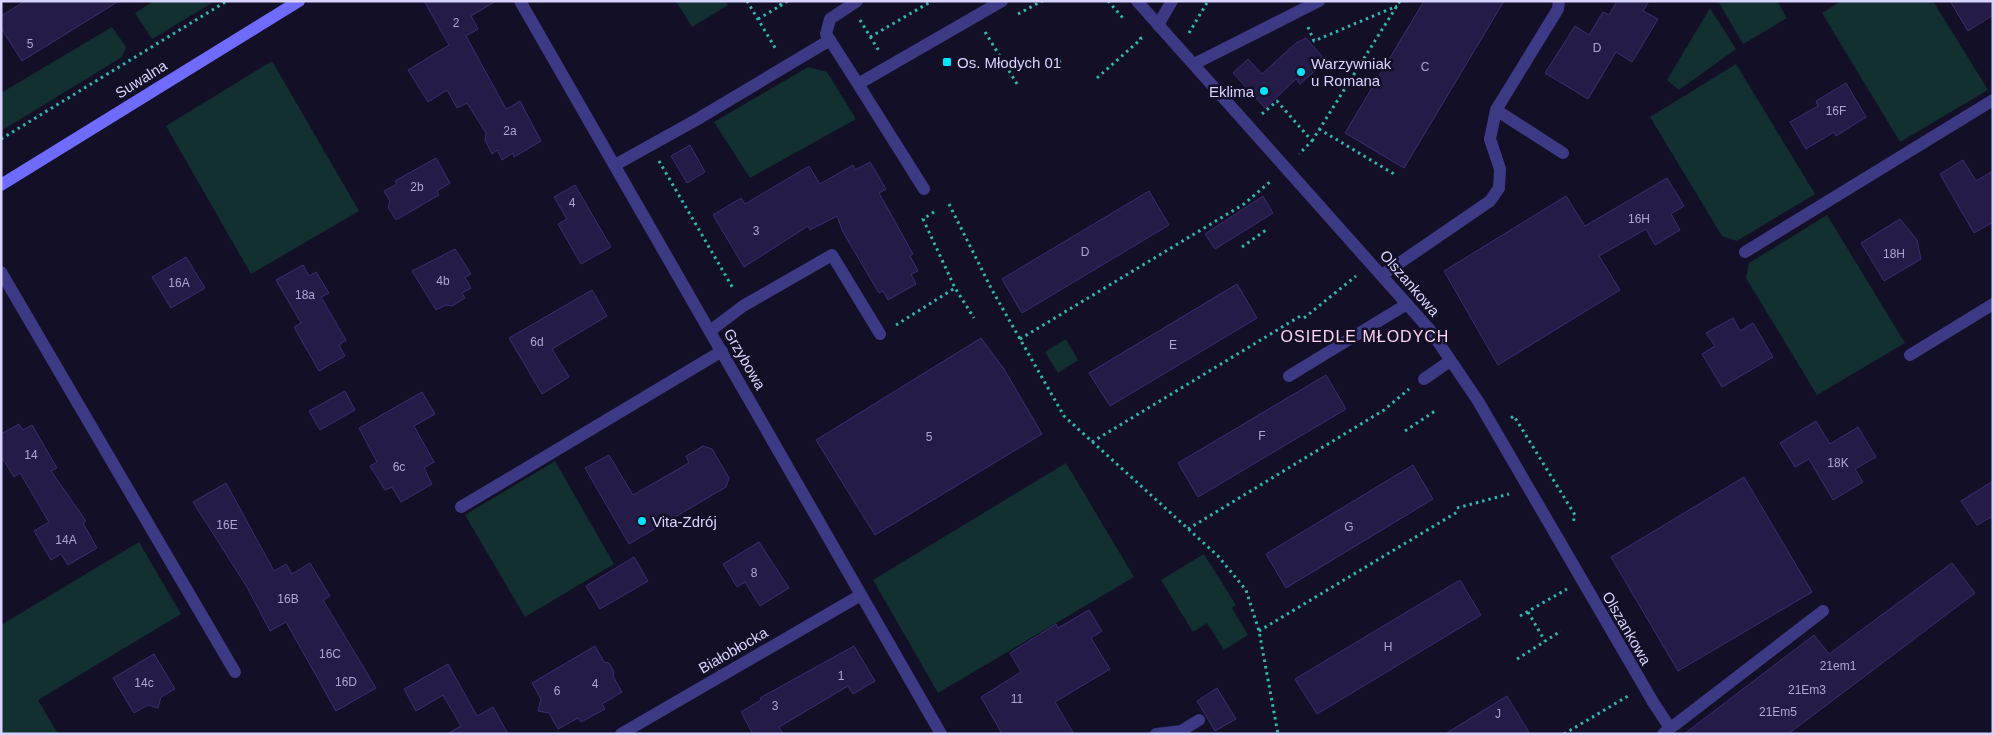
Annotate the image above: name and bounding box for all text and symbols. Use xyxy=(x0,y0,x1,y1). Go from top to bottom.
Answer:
house number: 2 xyxy=(453,16,460,30)
house number: 5 xyxy=(27,37,34,51)
house number: D xyxy=(1593,41,1602,55)
place label: Os. Młodych 01 xyxy=(957,54,1061,71)
place label: Warzywniak u Romana xyxy=(1311,55,1392,89)
street label: Suwalna xyxy=(112,56,170,101)
marker: Os. Młodych 01 xyxy=(941,56,953,68)
house number: C xyxy=(1421,60,1430,74)
marker: Warzywniak u Romana xyxy=(1295,66,1307,78)
place label: Eklima xyxy=(1209,83,1255,100)
marker: Eklima xyxy=(1258,85,1270,97)
house number: 16F xyxy=(1826,104,1846,118)
house number: 2a xyxy=(503,124,517,138)
house number: 2b xyxy=(410,180,424,194)
house number: 4 xyxy=(569,196,576,210)
house number: 16H xyxy=(1628,212,1650,226)
house number: 3 xyxy=(753,224,760,238)
house number: D xyxy=(1081,245,1090,259)
street label: Olszankowa xyxy=(1377,247,1444,320)
house number: 18H xyxy=(1883,247,1905,261)
house number: 4b xyxy=(436,274,450,288)
house number: 16A xyxy=(168,276,190,290)
house number: 18a xyxy=(295,288,315,302)
street label: Grzybowa xyxy=(721,326,770,393)
district label: OSIEDLE MŁODYCH xyxy=(1281,328,1449,345)
house number: 6d xyxy=(530,335,544,349)
house number: E xyxy=(1169,338,1177,352)
house number: F xyxy=(1258,429,1266,443)
house number: 5 xyxy=(926,430,933,444)
house number: 14 xyxy=(24,448,38,462)
house number: 18K xyxy=(1827,456,1849,470)
house number: 6c xyxy=(393,460,405,474)
place label: Vita-Zdrój xyxy=(652,513,717,530)
marker: Vita-Zdrój xyxy=(636,515,648,527)
house number: 16E xyxy=(216,518,238,532)
house number: G xyxy=(1344,520,1354,534)
house number: 14A xyxy=(55,533,77,547)
house number: 8 xyxy=(751,566,758,580)
street label: Olszankowa xyxy=(1599,588,1655,668)
house number: 16B xyxy=(277,592,299,606)
street label: Białobłocka xyxy=(696,623,771,677)
house number: H xyxy=(1384,640,1392,654)
house number: 16C xyxy=(319,647,341,661)
house number: 21em1 xyxy=(1820,659,1857,673)
house number: 1 xyxy=(838,669,845,683)
house number: 16D xyxy=(335,675,357,689)
house number: 14c xyxy=(134,676,154,690)
house number: 4 xyxy=(592,677,599,691)
house number: 21Em3 xyxy=(1788,683,1826,697)
house number: 6 xyxy=(554,684,561,698)
house number: 11 xyxy=(1011,692,1024,706)
house number: 3 xyxy=(772,699,779,713)
house number: 21Em5 xyxy=(1759,705,1797,719)
house number: J xyxy=(1495,707,1501,721)

